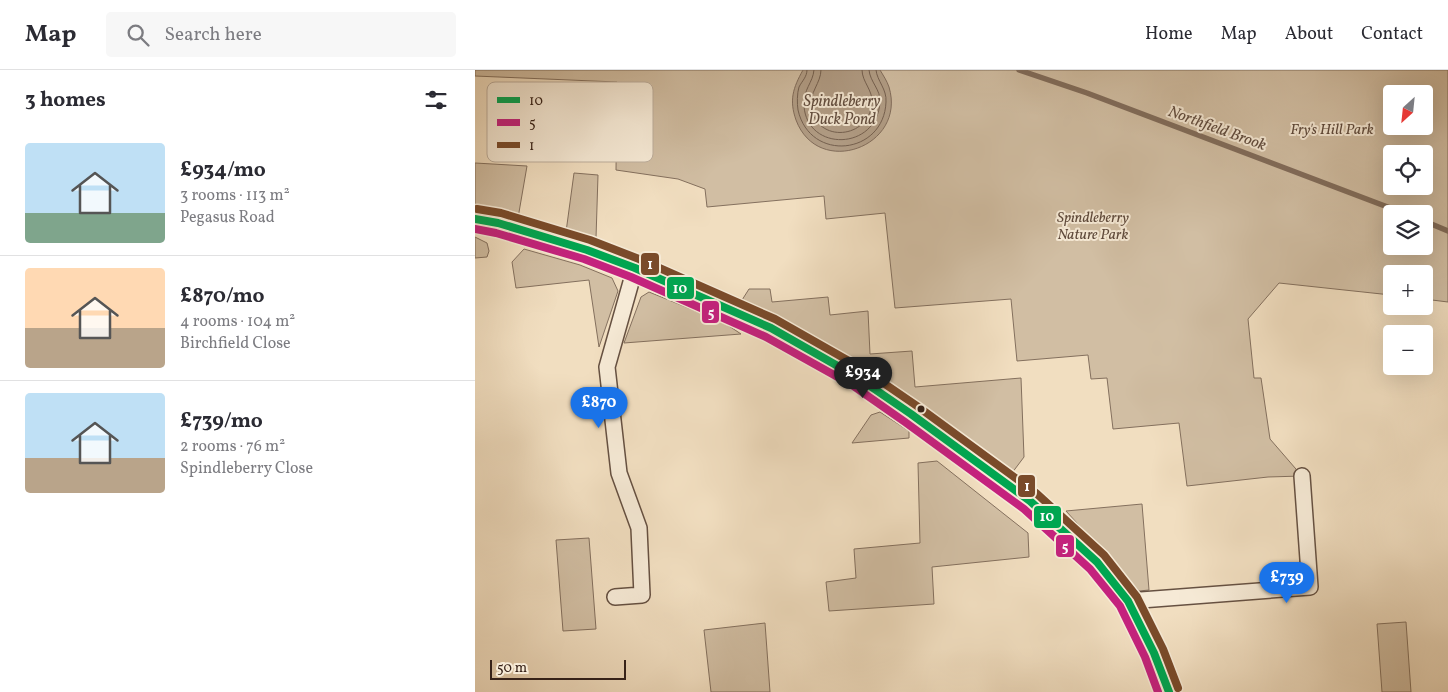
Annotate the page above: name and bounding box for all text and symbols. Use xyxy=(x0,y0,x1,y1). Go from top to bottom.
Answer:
search box xyxy=(106,12,456,57)
text: Map xyxy=(25,18,76,52)
icon: search xyxy=(124,21,152,49)
text: Search here xyxy=(164,22,262,48)
text: Home xyxy=(1145,22,1193,47)
text: Map xyxy=(1221,22,1257,47)
text: About xyxy=(1285,22,1333,47)
text: Contact xyxy=(1361,22,1423,47)
legend xyxy=(487,82,653,162)
north arrow xyxy=(1383,85,1433,135)
map controls xyxy=(1383,85,1433,375)
text: 3 homes xyxy=(25,86,106,115)
icon: filters xyxy=(422,86,450,114)
water label: Spindleberry Duck Pond xyxy=(804,91,880,131)
text: 10 xyxy=(529,92,543,111)
water label: Northfield Brook xyxy=(1165,101,1270,157)
text: 5 xyxy=(529,114,536,133)
park label: Fry's Hill Park xyxy=(1290,120,1374,141)
text: 1 xyxy=(529,137,534,156)
button: locate xyxy=(1383,145,1433,195)
text: £934/mo xyxy=(180,156,266,185)
icon: home xyxy=(65,163,125,223)
text: 3 rooms · 113 m² xyxy=(180,185,290,207)
button: layers xyxy=(1383,205,1433,255)
text: Pegasus Road xyxy=(180,207,275,229)
park label: Spindleberry Nature Park xyxy=(1057,208,1129,246)
line badge: 1 xyxy=(640,252,660,276)
text: 1 xyxy=(647,256,653,275)
button: + xyxy=(1383,265,1433,315)
line badge: 10 xyxy=(666,276,695,300)
text: 10 xyxy=(673,280,687,299)
text: £870/mo xyxy=(180,282,265,311)
icon: home xyxy=(65,288,125,348)
line badge: 5 xyxy=(701,300,720,324)
text: 5 xyxy=(708,304,715,323)
text: 4 rooms · 104 m² xyxy=(180,311,295,333)
button: − xyxy=(1383,325,1433,375)
text: Birchfield Close xyxy=(180,333,291,355)
pin: £934 xyxy=(833,356,893,399)
text: £934 xyxy=(845,362,881,384)
pin: £870 xyxy=(569,386,629,429)
text: £870 xyxy=(582,392,616,414)
unlabelled marker xyxy=(916,404,926,414)
text: £739/mo xyxy=(180,407,263,436)
icon: home xyxy=(65,413,125,473)
text: 2 rooms · 76 m² xyxy=(180,436,285,458)
text: Spindleberry Close xyxy=(180,458,313,480)
line badge: 1 xyxy=(1017,474,1036,498)
text: 1 xyxy=(1024,478,1030,497)
line badge: 10 xyxy=(1033,505,1062,529)
text: 10 xyxy=(1040,508,1054,527)
line badge: 5 xyxy=(1055,534,1075,558)
text: 5 xyxy=(1062,538,1069,557)
pin: £739 xyxy=(1257,562,1317,604)
text: £739 xyxy=(1270,567,1304,589)
scale bar xyxy=(490,657,626,680)
text: 50 m xyxy=(497,659,527,678)

